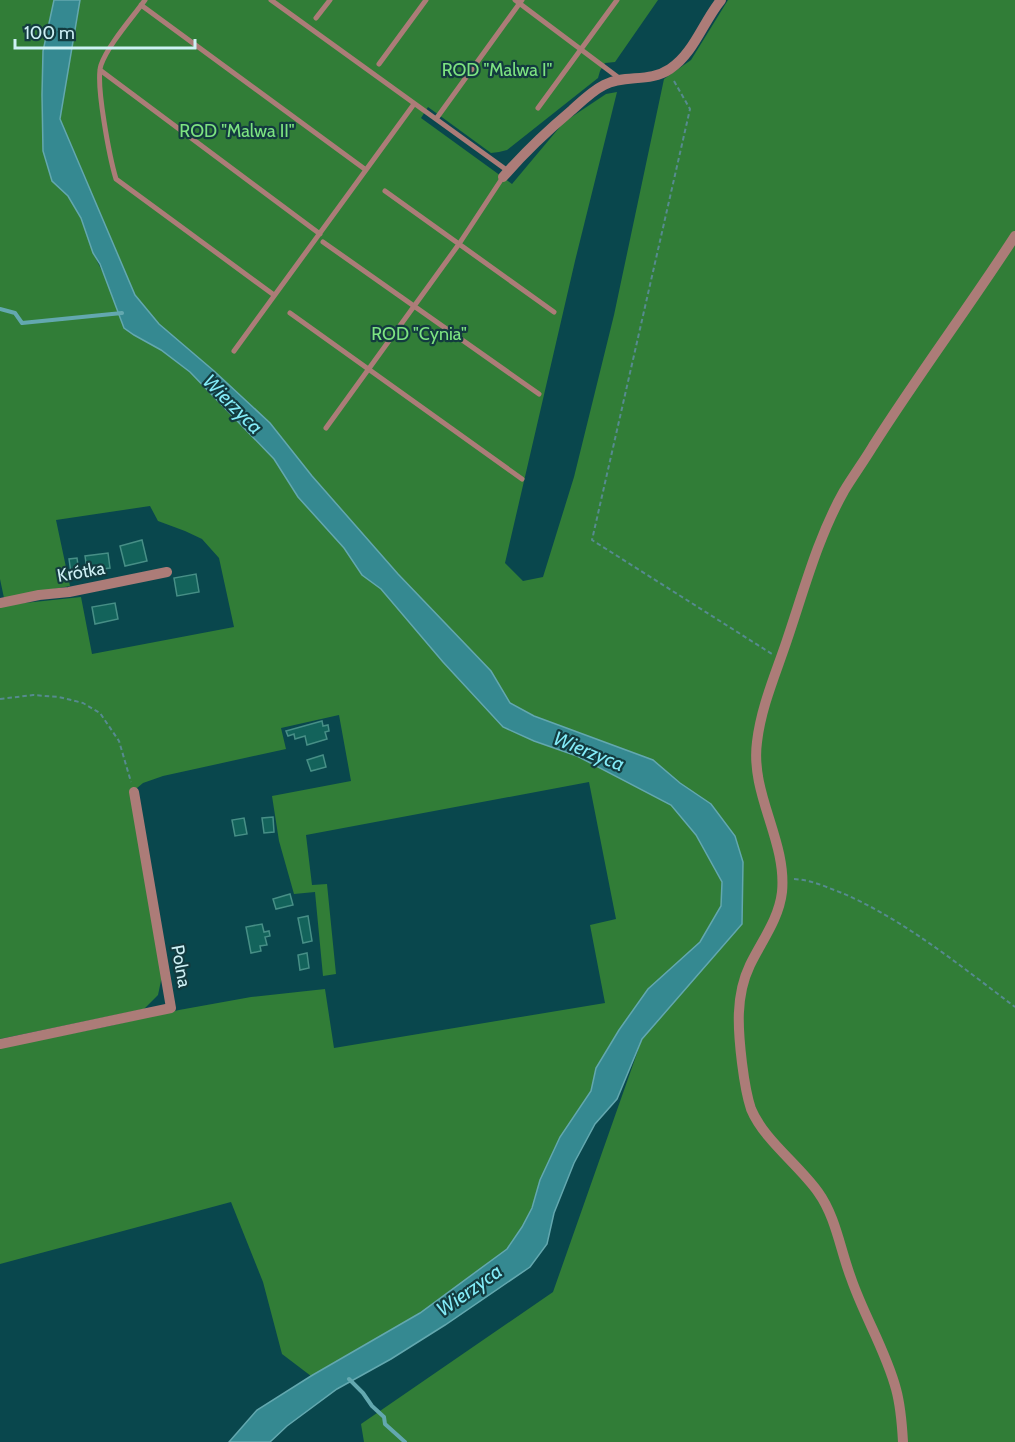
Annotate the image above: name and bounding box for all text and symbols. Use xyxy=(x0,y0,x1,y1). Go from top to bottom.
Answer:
scale bar xyxy=(15,12,195,50)
text: 100 m xyxy=(24,22,75,44)
park label: ROD "Malwa I" xyxy=(442,59,553,81)
park label: ROD "Malwa II" xyxy=(179,120,295,142)
park label: ROD "Cynia" xyxy=(371,323,467,345)
water label: Wierzyca xyxy=(198,369,268,439)
street label: Krótka xyxy=(55,557,107,587)
water label: Wierzyca xyxy=(550,726,628,776)
street label: Polna xyxy=(166,943,196,989)
water label: Wierzyca xyxy=(432,1259,506,1321)

